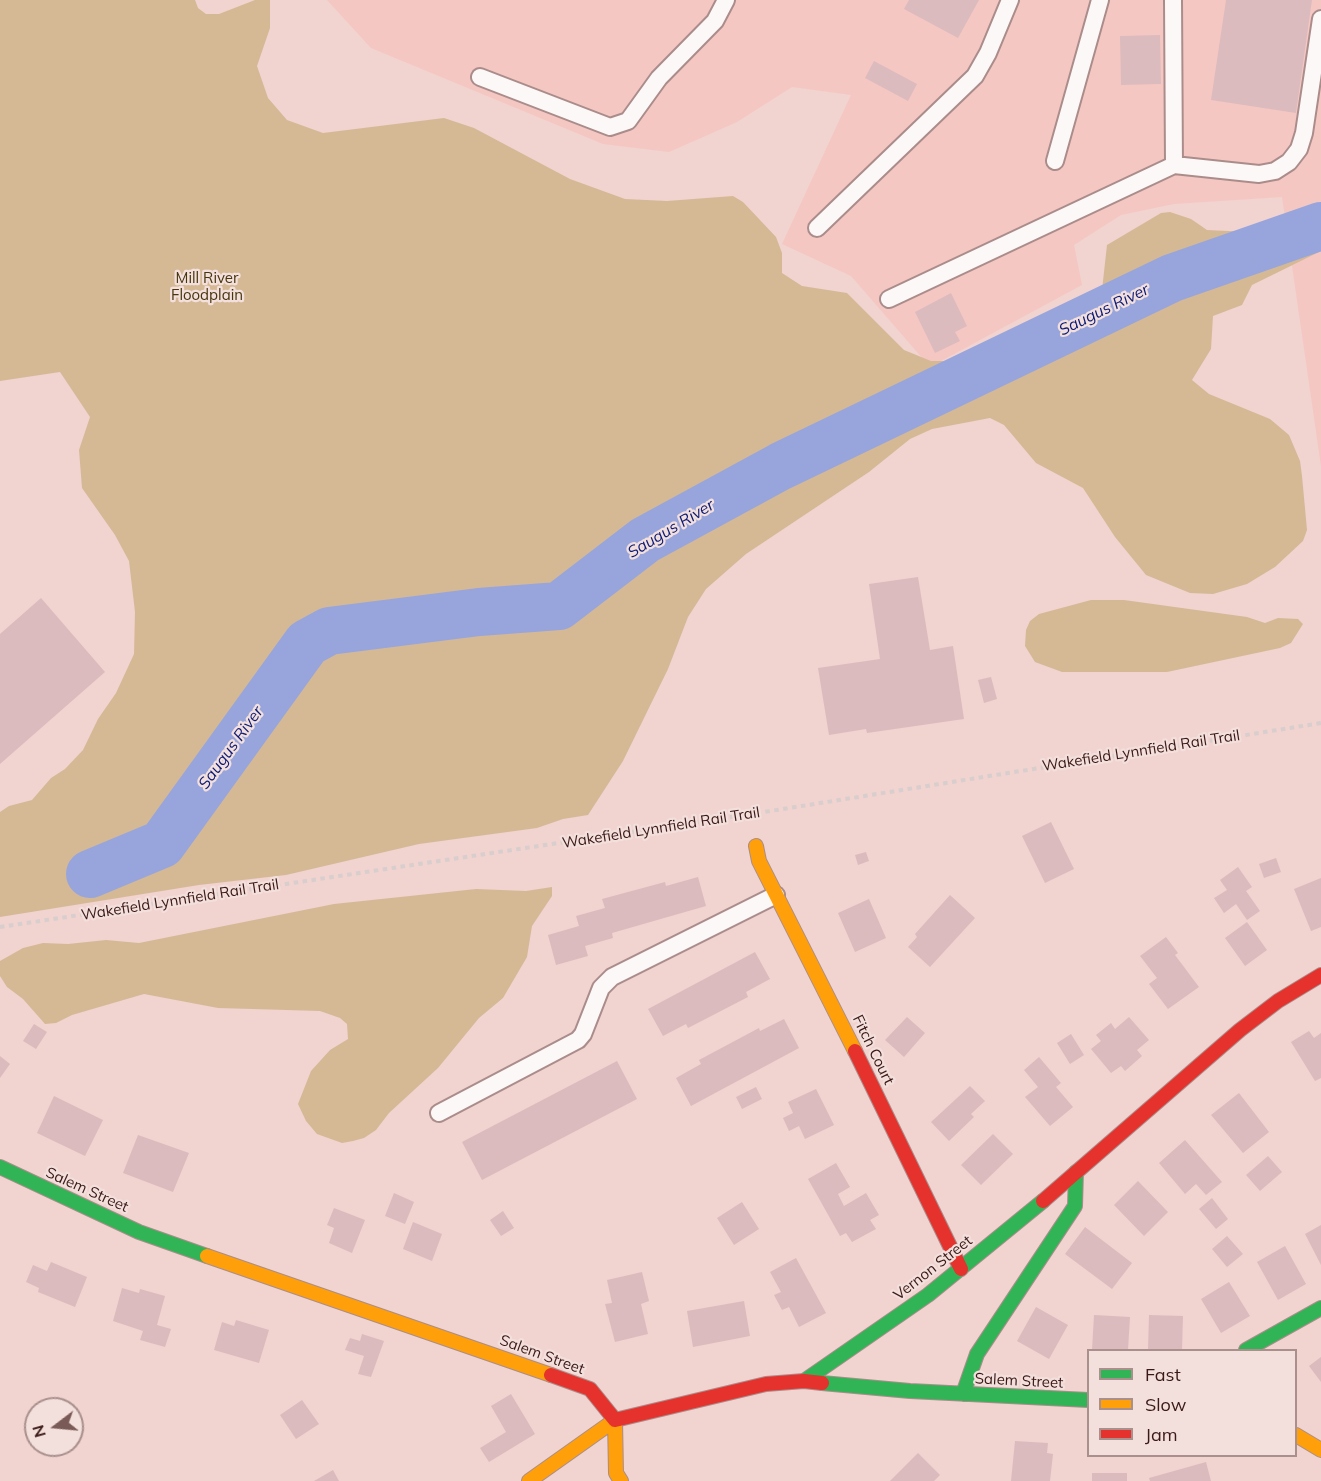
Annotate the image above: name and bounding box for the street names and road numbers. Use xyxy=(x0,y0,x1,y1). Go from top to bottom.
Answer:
street label: Wakefield Lynnfield Rail Trail xyxy=(1041,726,1241,776)
street label: Wakefield Lynnfield Rail Trail xyxy=(561,803,761,853)
street label: Wakefield Lynnfield Rail Trail xyxy=(80,875,280,925)
street label: Fitch Court xyxy=(848,1012,898,1088)
street label: Salem Street xyxy=(43,1164,131,1216)
street label: Vernon Street xyxy=(890,1232,976,1304)
street label: Salem Street xyxy=(497,1331,587,1379)
street label: Salem Street xyxy=(974,1370,1064,1392)

